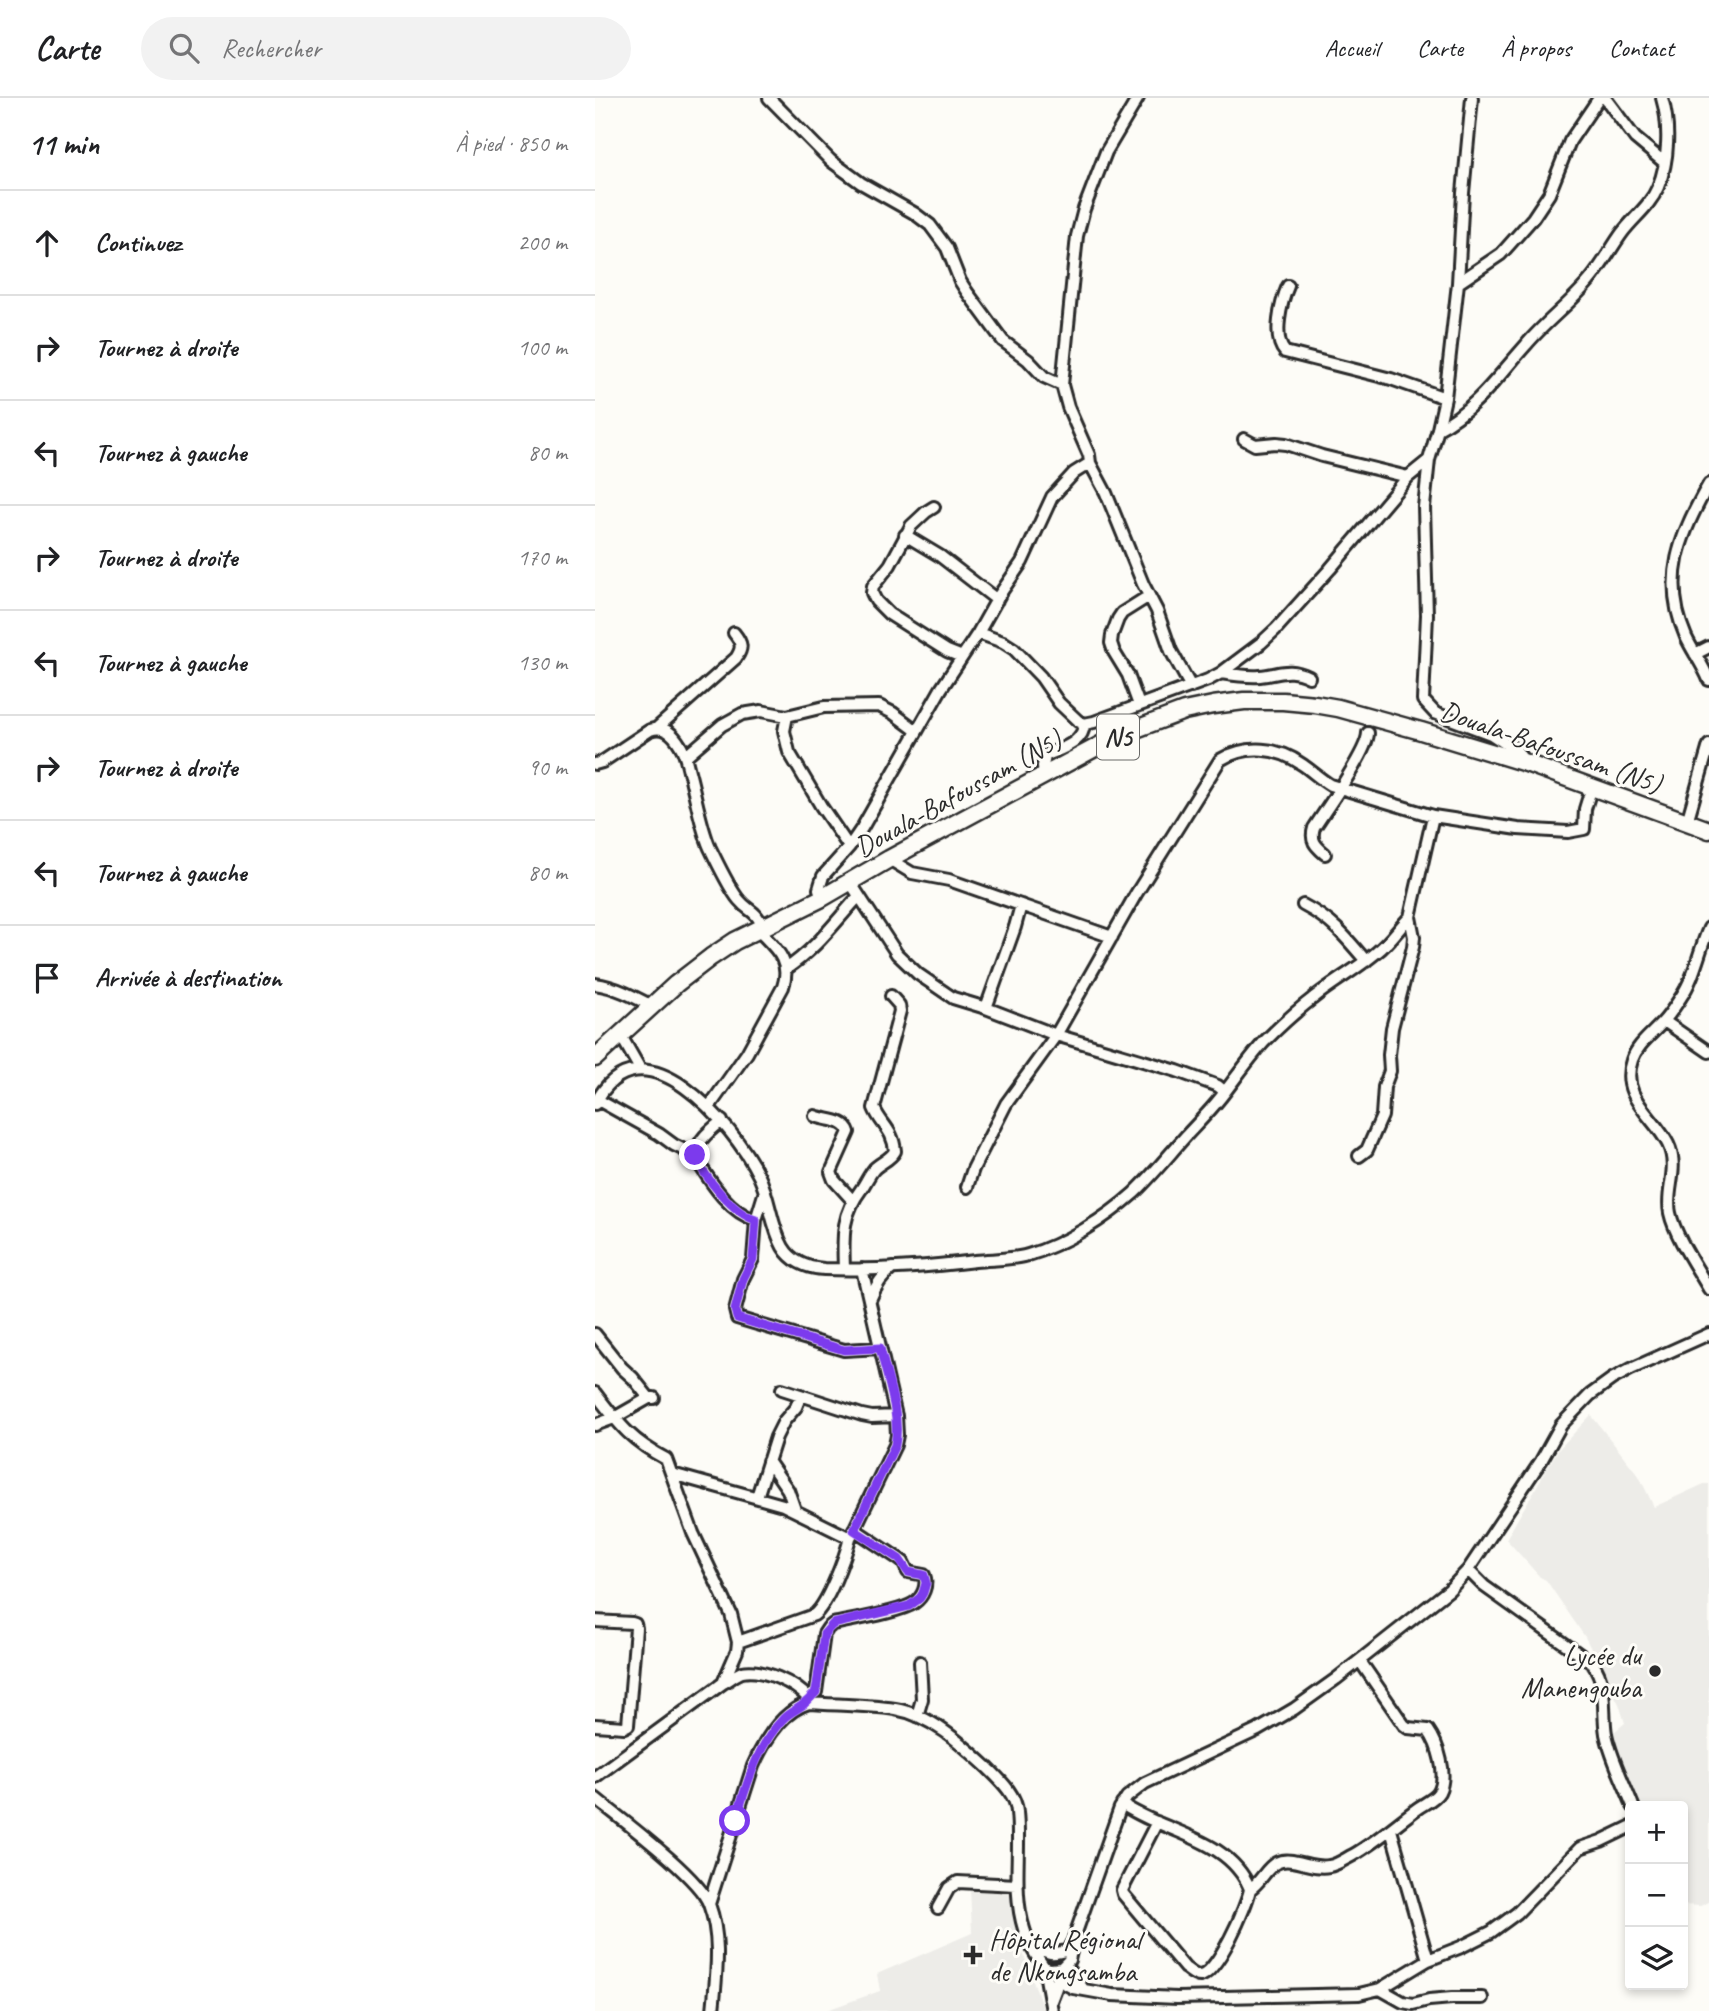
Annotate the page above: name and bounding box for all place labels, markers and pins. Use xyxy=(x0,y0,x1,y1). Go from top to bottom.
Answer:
place label: Lycée du Manengouba xyxy=(1521,1638,1643,1705)
marker: Lycée du Manengouba xyxy=(1647,1663,1663,1679)
place label: Hôpital Régional de Nkongsamba xyxy=(989,1922,1146,1989)
marker: Hôpital Régional de Nkongsamba xyxy=(963,1945,983,1965)

